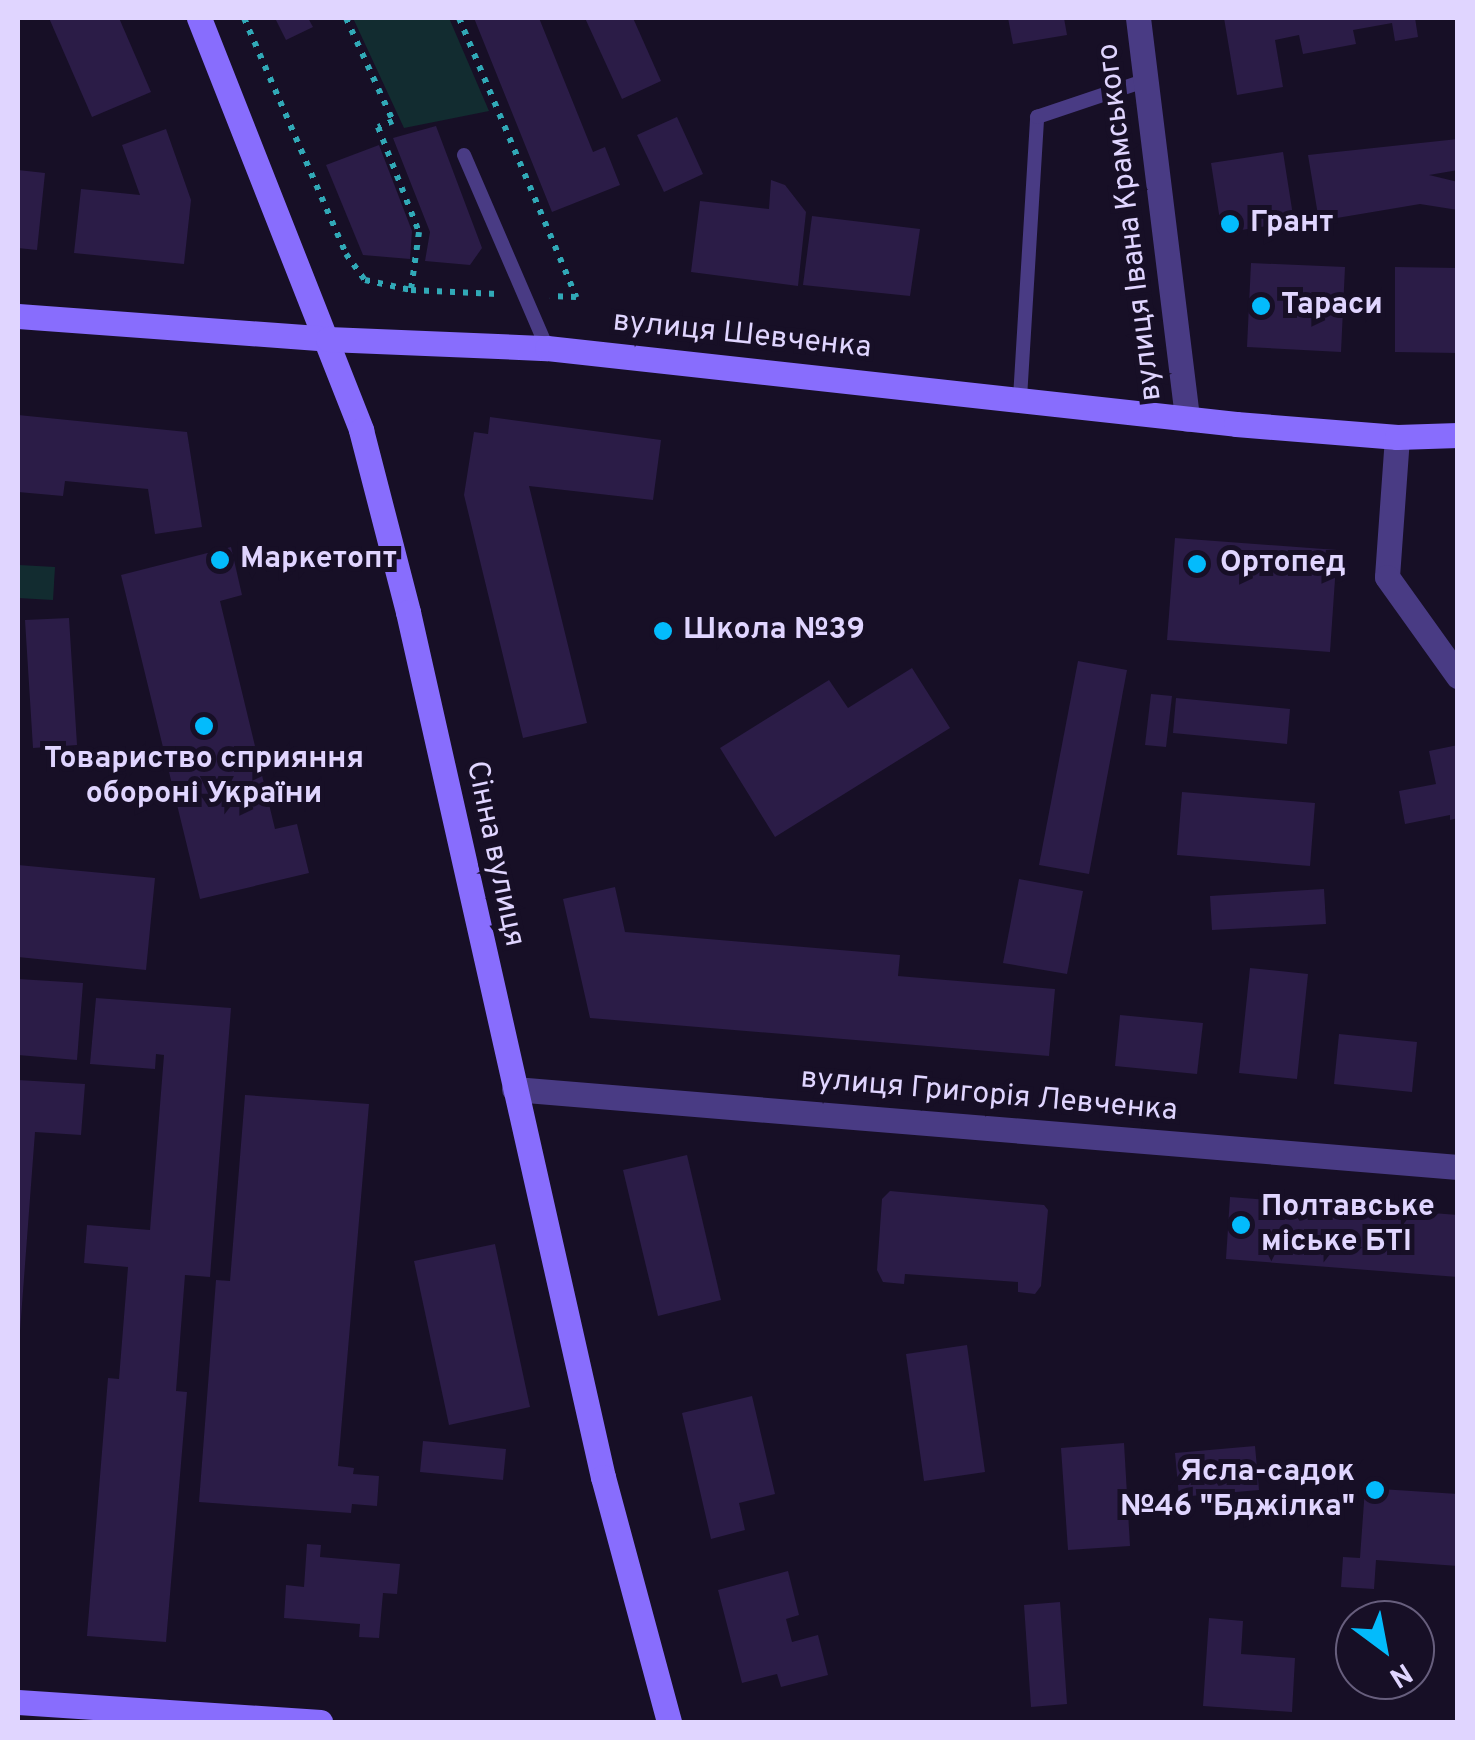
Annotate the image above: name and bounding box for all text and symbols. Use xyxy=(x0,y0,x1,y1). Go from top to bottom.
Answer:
street label: вулиця Івана Крамського xyxy=(1091,41,1171,403)
place label: Грант xyxy=(1250,206,1333,242)
marker: Грант xyxy=(1219,213,1241,235)
place label: Тараси xyxy=(1281,288,1383,324)
marker: Тараси xyxy=(1250,295,1272,317)
street label: вулиця Шевченка xyxy=(611,305,873,367)
place label: Маркетопт xyxy=(240,542,397,578)
place label: Ортопед xyxy=(1220,546,1346,582)
marker: Маркетопт xyxy=(209,549,231,571)
marker: Ортопед xyxy=(1184,551,1210,577)
place label: Школа №39 xyxy=(683,613,865,649)
marker: Школа №39 xyxy=(652,620,674,642)
marker: Товариство сприяння обороні України xyxy=(193,715,215,737)
place label: Товариство сприяння обороні України xyxy=(44,742,364,812)
street label: Сінна вулиця xyxy=(457,758,531,950)
street label: вулиця Григорія Левченка xyxy=(799,1062,1179,1130)
place label: Полтавське міське БТІ xyxy=(1261,1190,1435,1260)
marker: Полтавське міське БТІ xyxy=(1230,1214,1252,1236)
place label: Ясла-садок №46 "Бджілка" xyxy=(1120,1455,1355,1526)
marker: Ясла-садок №46 "Бджілка" xyxy=(1364,1479,1386,1501)
north arrow xyxy=(1335,1600,1435,1700)
text: N xyxy=(1382,1653,1418,1694)

